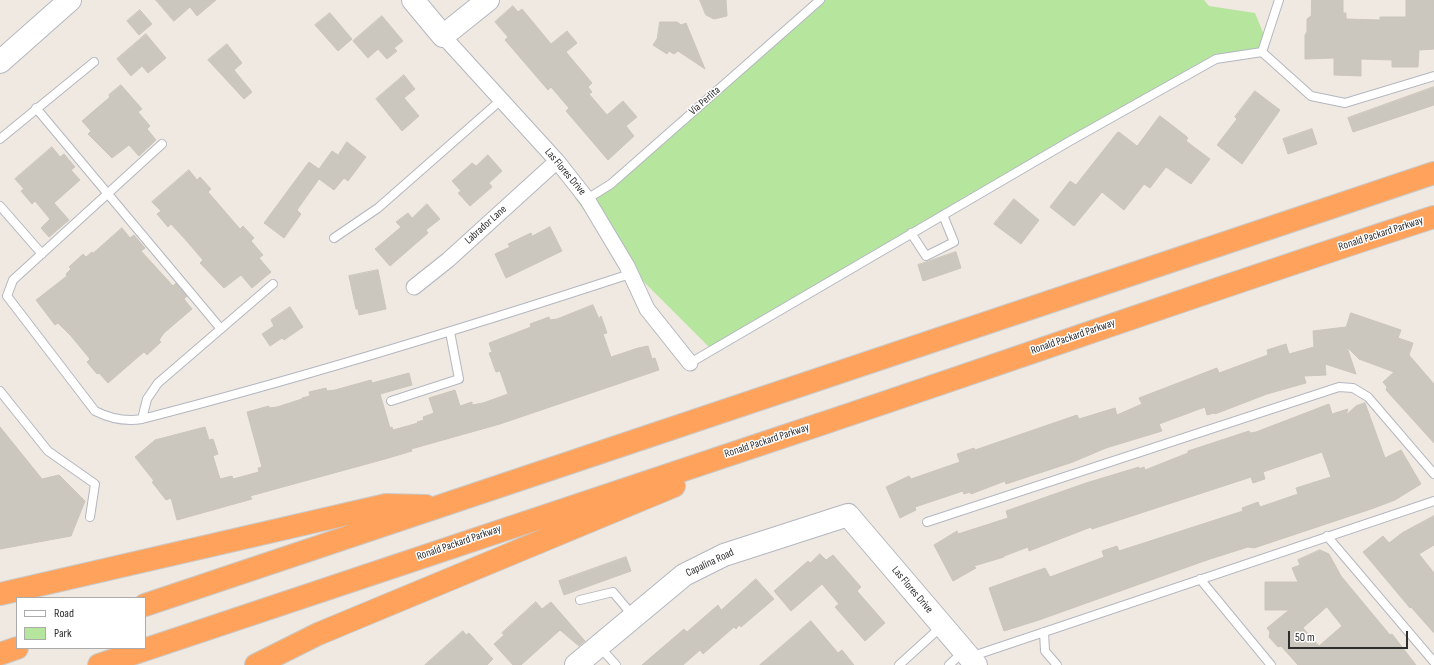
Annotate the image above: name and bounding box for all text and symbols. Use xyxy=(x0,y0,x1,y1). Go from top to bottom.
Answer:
street label: Via Perlita xyxy=(687,84,723,118)
street label: Las Flores Drive xyxy=(542,146,588,198)
street label: Labrador Lane xyxy=(462,203,510,247)
street label: Ronald Packard Parkway xyxy=(1337,214,1425,254)
street label: Ronald Packard Parkway xyxy=(1029,316,1117,358)
street label: Ronald Packard Parkway xyxy=(723,421,811,461)
street label: Ronald Packard Parkway xyxy=(415,522,503,564)
street label: Capalina Road xyxy=(684,546,736,580)
street label: Las Flores Drive xyxy=(889,564,935,616)
legend xyxy=(16,597,146,649)
text: Road xyxy=(54,606,74,621)
scale bar xyxy=(1290,623,1410,649)
text: Park xyxy=(54,626,72,641)
text: 50 m xyxy=(1295,630,1315,645)

